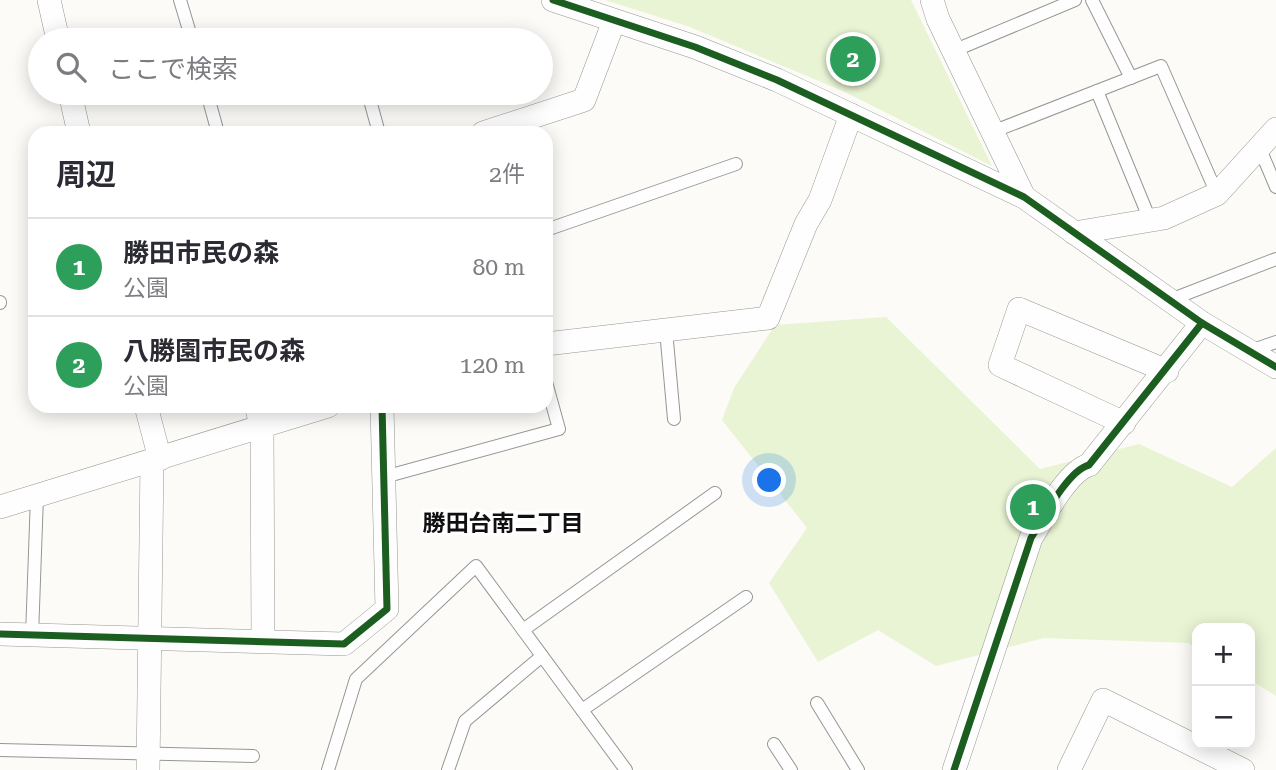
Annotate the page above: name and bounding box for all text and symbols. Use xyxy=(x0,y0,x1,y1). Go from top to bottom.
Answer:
search box xyxy=(28,28,553,105)
pin: 2 xyxy=(830,33,876,85)
icon: search xyxy=(52,48,90,86)
text: ここで検索 xyxy=(108,54,238,84)
text: 周辺 xyxy=(56,157,116,192)
text: 2件 xyxy=(489,161,525,188)
text: 勝田市民の森 xyxy=(123,238,279,268)
text: 1 xyxy=(73,254,85,281)
text: 80 m xyxy=(472,254,525,281)
text: 公園 xyxy=(123,275,169,302)
text: 八勝園市民の森 xyxy=(123,336,305,366)
text: 2 xyxy=(73,352,85,379)
text: 120 m xyxy=(460,352,525,379)
text: 公園 xyxy=(123,373,169,400)
your location xyxy=(752,463,786,497)
pin: 1 xyxy=(1010,481,1056,533)
district label: 勝田台南二丁目 xyxy=(423,510,584,537)
map controls xyxy=(1192,623,1255,749)
button: + xyxy=(1192,623,1255,686)
button: − xyxy=(1192,686,1255,749)

